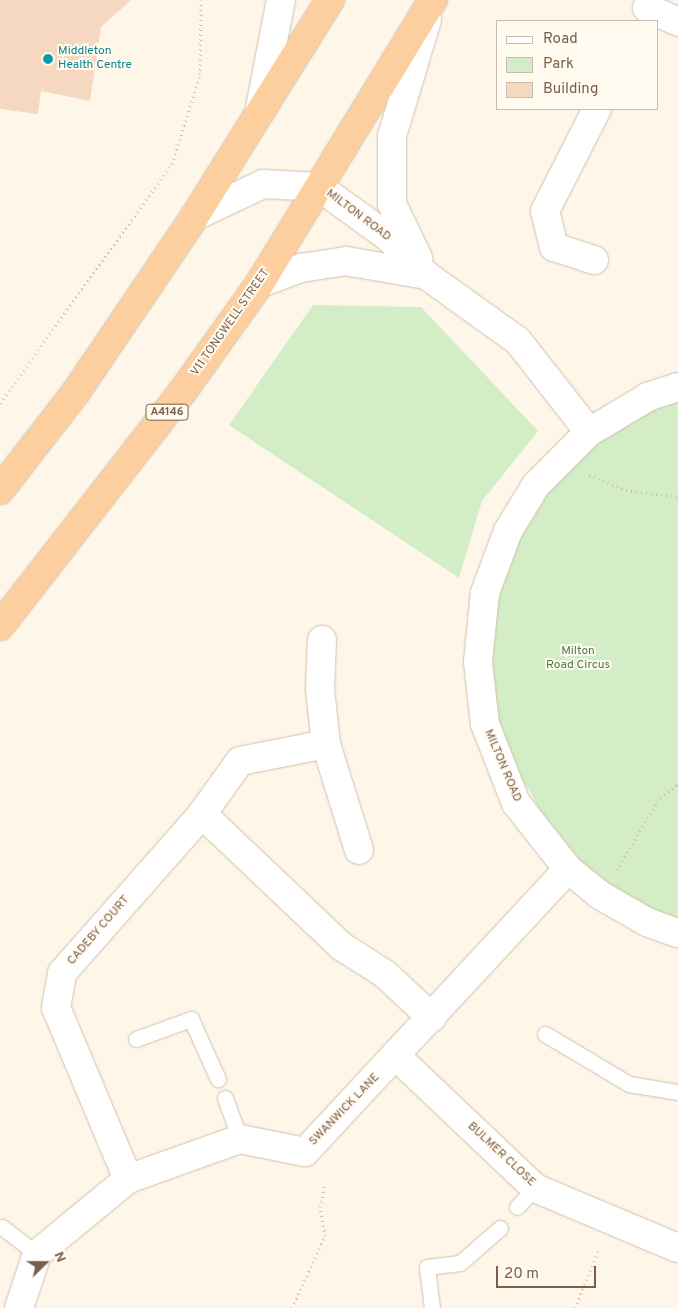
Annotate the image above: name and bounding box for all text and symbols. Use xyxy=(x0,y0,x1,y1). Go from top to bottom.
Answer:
legend xyxy=(496,20,658,110)
text: Road xyxy=(543,30,578,49)
place label: Middleton Health Centre xyxy=(58,45,132,73)
marker: Middleton Health Centre xyxy=(42,53,54,65)
text: Park xyxy=(543,55,574,74)
text: Building xyxy=(543,80,598,99)
street label: MILTON ROAD xyxy=(323,187,393,245)
street label: V11 TONGWELL STREET xyxy=(188,266,274,380)
road number: A4146 xyxy=(144,404,190,421)
park label: Milton Road Circus xyxy=(546,645,610,673)
street label: MILTON ROAD xyxy=(480,728,524,804)
street label: CADEBY COURT xyxy=(65,893,133,969)
street label: SWANWICK LANE xyxy=(307,1071,383,1149)
street label: BULMER CLOSE xyxy=(464,1120,538,1190)
north arrow xyxy=(20,1238,70,1288)
text: N xyxy=(50,1249,69,1265)
scale bar xyxy=(498,1256,598,1288)
text: 20 m xyxy=(504,1265,539,1284)

